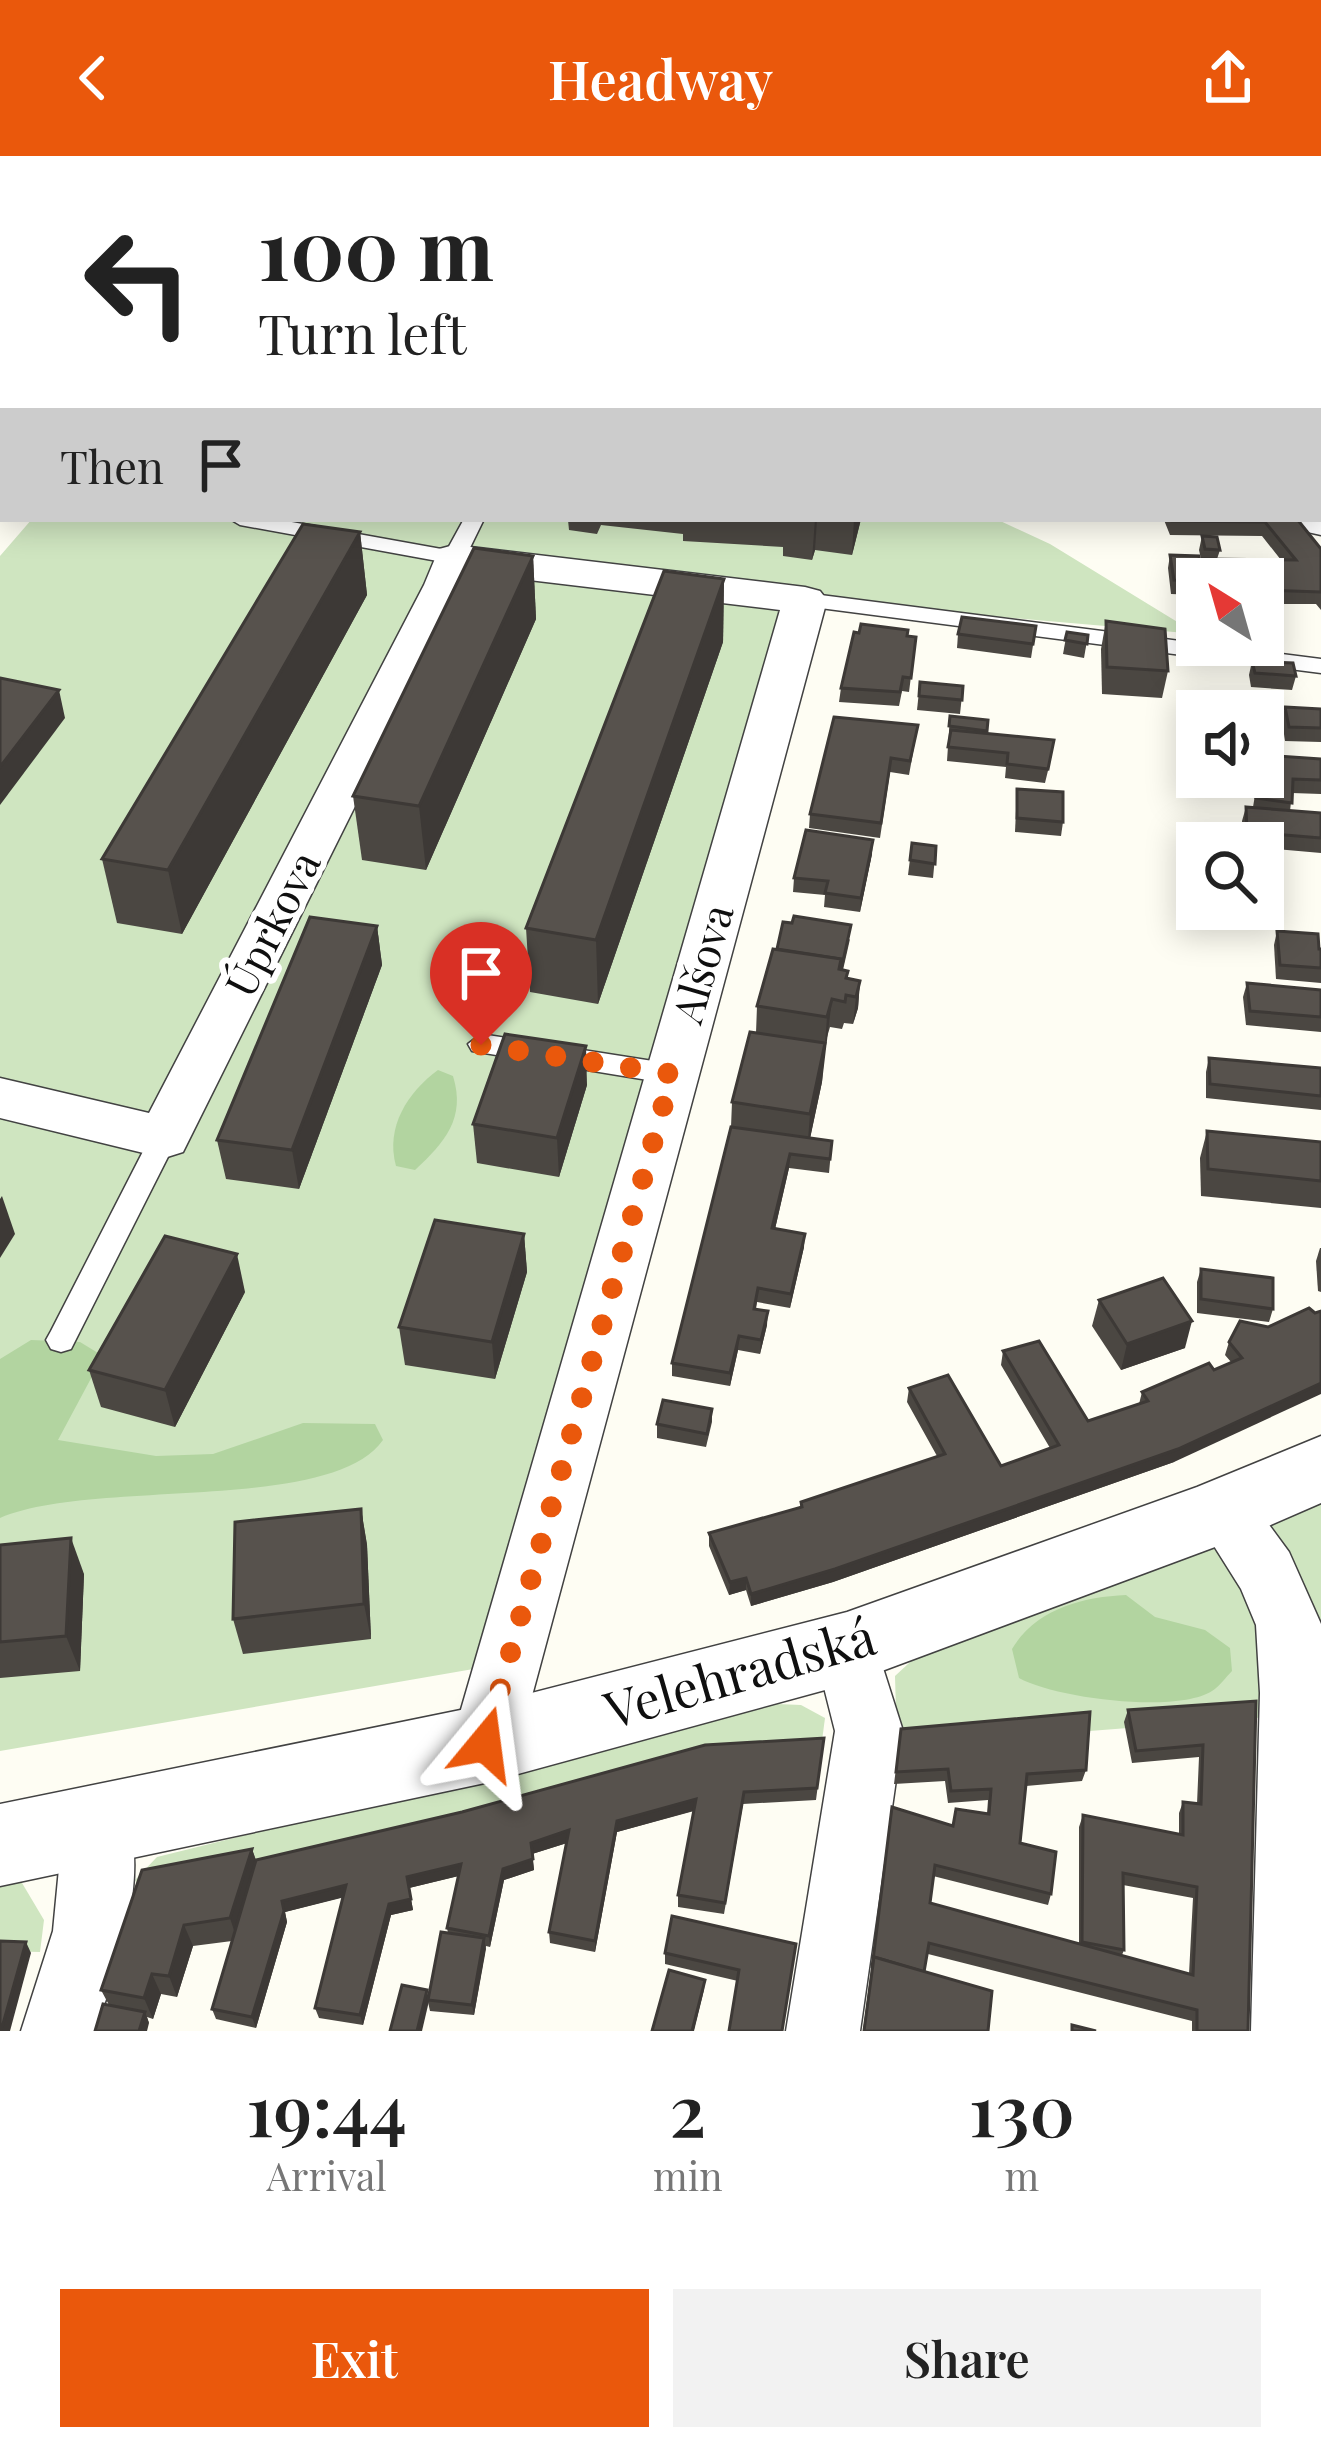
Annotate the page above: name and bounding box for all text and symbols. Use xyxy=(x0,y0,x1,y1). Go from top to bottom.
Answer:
text: Headway xyxy=(548,42,773,114)
icon: back xyxy=(60,45,126,111)
icon: share xyxy=(1195,45,1261,111)
text: 100 m xyxy=(258,190,494,302)
icon: left xyxy=(60,204,216,360)
text: Turn left xyxy=(258,297,467,369)
icon: arrive xyxy=(188,432,254,498)
text: Then xyxy=(60,435,164,495)
north arrow xyxy=(1176,558,1284,666)
map controls xyxy=(1176,558,1284,930)
button: sound xyxy=(1176,690,1284,798)
button: search xyxy=(1176,822,1284,930)
street label: Úprkova xyxy=(211,841,332,1005)
street label: Alšova xyxy=(657,897,745,1030)
pin xyxy=(430,922,532,1045)
icon: arrive xyxy=(448,940,514,1006)
street label: Velehradská xyxy=(595,1600,883,1742)
position arrow xyxy=(422,1681,548,1807)
text: 19:44 xyxy=(246,2059,407,2155)
text: 2 xyxy=(669,2059,706,2155)
text: 130 xyxy=(969,2059,1075,2155)
text: Arrival xyxy=(266,2149,387,2201)
text: min xyxy=(653,2149,722,2201)
text: m xyxy=(1004,2149,1039,2201)
button: Exit xyxy=(60,2289,649,2427)
button: Share xyxy=(673,2289,1261,2427)

